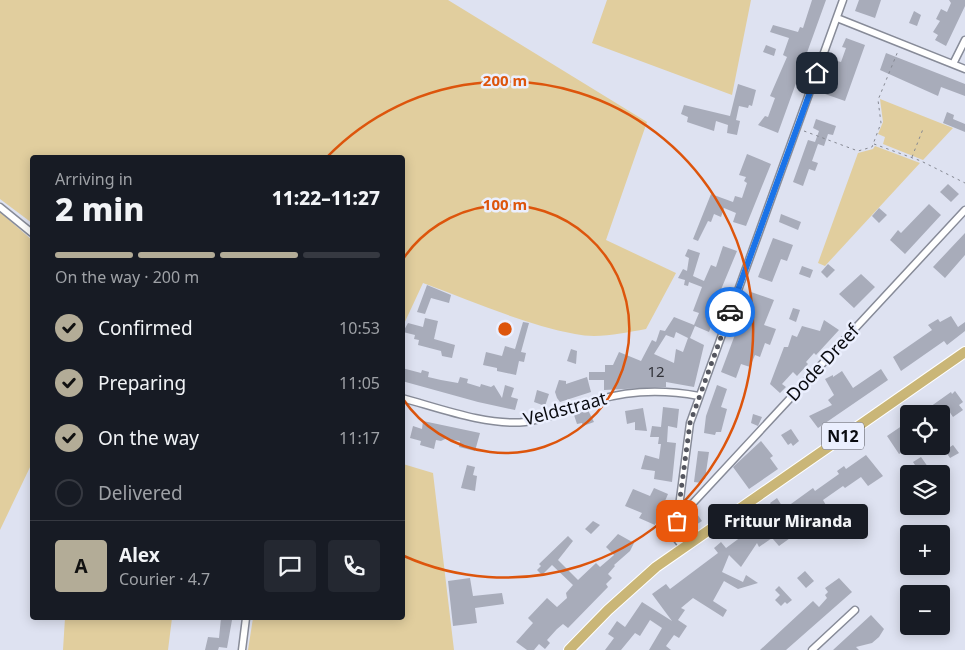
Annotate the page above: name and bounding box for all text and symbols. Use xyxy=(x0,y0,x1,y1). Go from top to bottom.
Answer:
pin xyxy=(796,52,838,94)
icon: home xyxy=(803,59,831,87)
text: 200 m xyxy=(483,70,527,90)
text: Arriving in xyxy=(55,168,133,190)
text: 11:22–11:27 xyxy=(272,185,380,211)
text: 2 min xyxy=(55,187,144,230)
text: 100 m xyxy=(483,194,527,214)
text: On the way · 200 m xyxy=(55,266,199,288)
courier xyxy=(705,287,755,337)
icon: car xyxy=(716,298,744,326)
icon: check xyxy=(55,314,83,342)
text: Confirmed xyxy=(98,315,193,341)
text: 10:53 xyxy=(339,317,380,339)
street label: Dode Dreef xyxy=(781,318,865,406)
centre of rings xyxy=(496,320,514,338)
house number: 12 xyxy=(647,361,665,381)
icon: check xyxy=(55,369,83,397)
text: Preparing xyxy=(98,370,186,396)
text: 11:05 xyxy=(339,372,380,394)
street label: Veldstraat xyxy=(520,385,609,431)
map controls xyxy=(900,405,950,635)
button: locate xyxy=(900,405,950,455)
road number: N12 xyxy=(822,422,864,450)
icon: check xyxy=(55,424,83,452)
text: On the way xyxy=(98,425,199,451)
text: 11:17 xyxy=(339,427,380,449)
button: layers xyxy=(900,465,950,515)
text: Delivered xyxy=(98,480,183,506)
pin xyxy=(656,500,698,542)
callout: Frituur Miranda xyxy=(707,504,867,538)
icon: bag xyxy=(663,507,691,535)
text: Frituur Miranda xyxy=(724,510,852,532)
button: + xyxy=(900,525,950,575)
button: chat xyxy=(264,540,316,592)
button: phone xyxy=(328,540,380,592)
text: Alex xyxy=(119,542,160,568)
text: A xyxy=(74,553,88,579)
text: Courier · 4.7 xyxy=(119,568,210,590)
button: − xyxy=(900,585,950,635)

